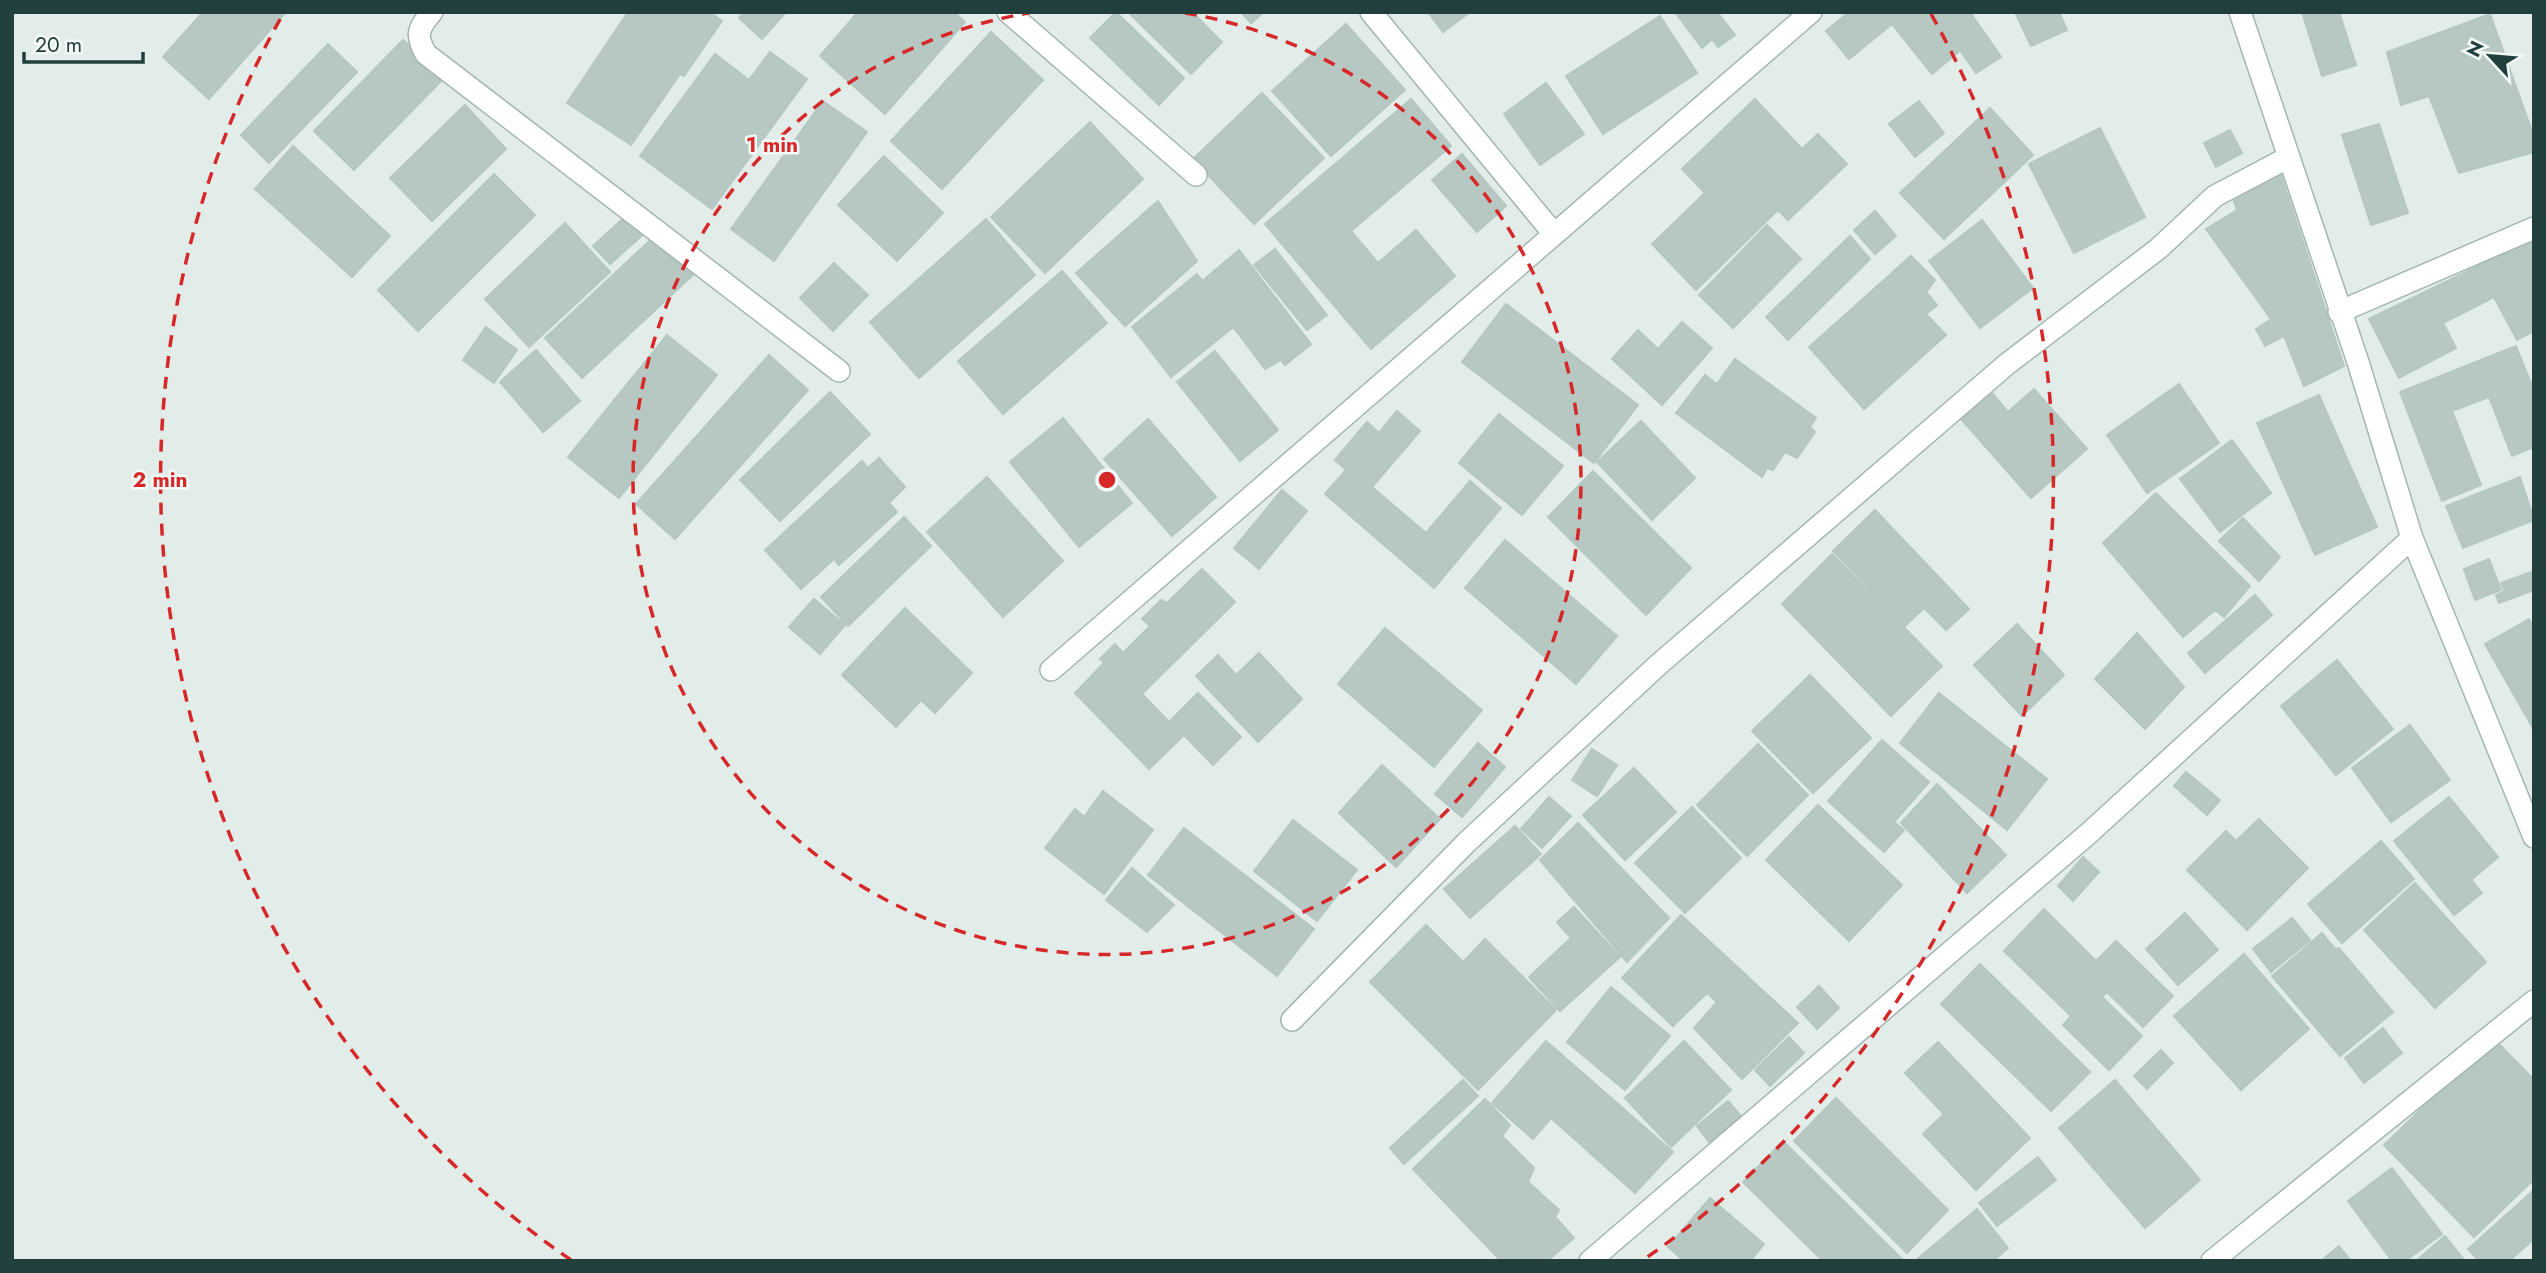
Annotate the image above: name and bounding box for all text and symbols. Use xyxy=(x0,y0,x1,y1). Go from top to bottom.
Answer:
scale bar xyxy=(24,21,144,65)
north arrow xyxy=(2455,21,2525,91)
text: 20 m xyxy=(35,30,82,60)
text: N xyxy=(2460,36,2491,61)
text: 1 min xyxy=(746,130,798,160)
text: 2 min xyxy=(132,465,188,495)
centre of rings xyxy=(1095,468,1119,492)

